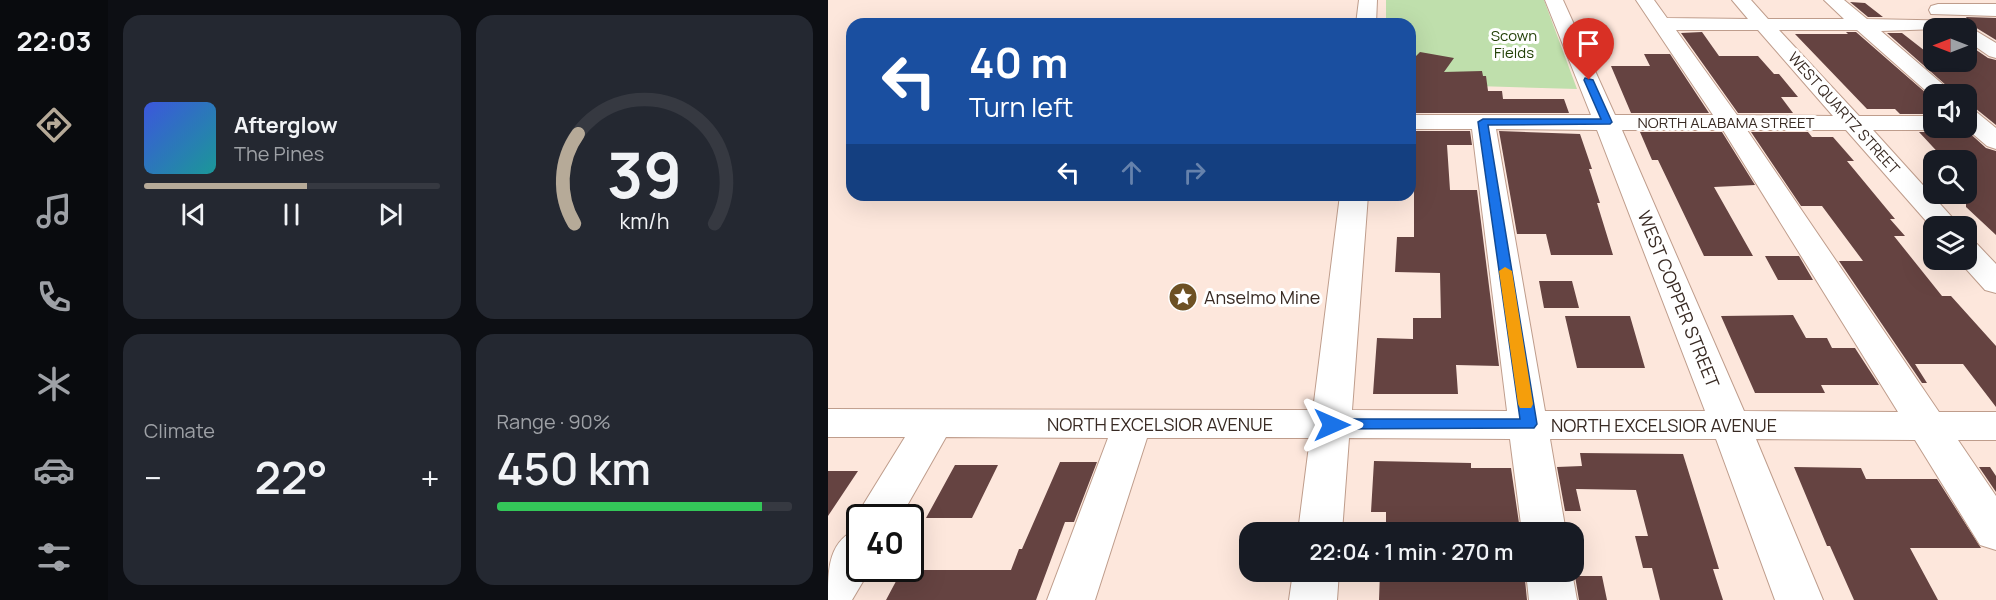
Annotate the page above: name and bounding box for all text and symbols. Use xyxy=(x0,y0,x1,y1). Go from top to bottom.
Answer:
pin xyxy=(1563,18,1614,80)
north arrow xyxy=(1923,18,1977,72)
map controls xyxy=(1923,18,1977,270)
text: 22:03 xyxy=(17,22,91,59)
park label: Scown Fields xyxy=(1491,25,1537,63)
icon: arrive xyxy=(1572,27,1605,60)
text: 40 m xyxy=(969,33,1068,91)
icon: left xyxy=(870,42,948,120)
street label: WEST QUARTZ STREET xyxy=(1783,47,1905,179)
button: sound xyxy=(1923,84,1977,138)
text: Turn left xyxy=(969,88,1073,125)
icon: directions xyxy=(33,104,75,146)
text: Afterglow xyxy=(234,110,338,140)
street label: NORTH ALABAMA STREET xyxy=(1638,112,1815,133)
text: 39 xyxy=(607,131,682,217)
text: The Pines xyxy=(234,140,324,167)
button: search xyxy=(1923,150,1977,204)
icon: left xyxy=(1052,156,1085,189)
icon: ahead xyxy=(1115,156,1148,189)
icon: right xyxy=(1178,156,1211,189)
icon: music xyxy=(33,190,75,232)
icon: previous xyxy=(177,198,210,231)
icon: pause xyxy=(275,198,308,231)
icon: next xyxy=(374,198,407,231)
text: km/h xyxy=(619,206,669,235)
street label: WEST COPPER STREET xyxy=(1633,207,1726,391)
button: layers xyxy=(1923,216,1977,270)
icon: phone xyxy=(33,276,75,318)
place icon: Anselmo Mine xyxy=(1167,281,1199,313)
place label: Anselmo Mine xyxy=(1204,285,1320,309)
icon: climate xyxy=(33,363,75,405)
position arrow xyxy=(1300,393,1364,457)
text: Range · 90% xyxy=(497,408,611,435)
street label: NORTH EXCELSIOR AVENUE xyxy=(1047,412,1273,436)
street label: NORTH EXCELSIOR AVENUE xyxy=(1551,413,1777,437)
text: Climate xyxy=(144,417,215,444)
text: 450 km xyxy=(497,437,651,499)
text: 22° xyxy=(255,446,328,508)
icon: car xyxy=(33,449,75,491)
text: − xyxy=(144,455,162,500)
text: + xyxy=(420,455,439,500)
speed limit sign: 40 xyxy=(846,504,924,582)
icon: filters xyxy=(33,536,75,578)
text: 22:04 · 1 min · 270 m xyxy=(1310,537,1513,567)

